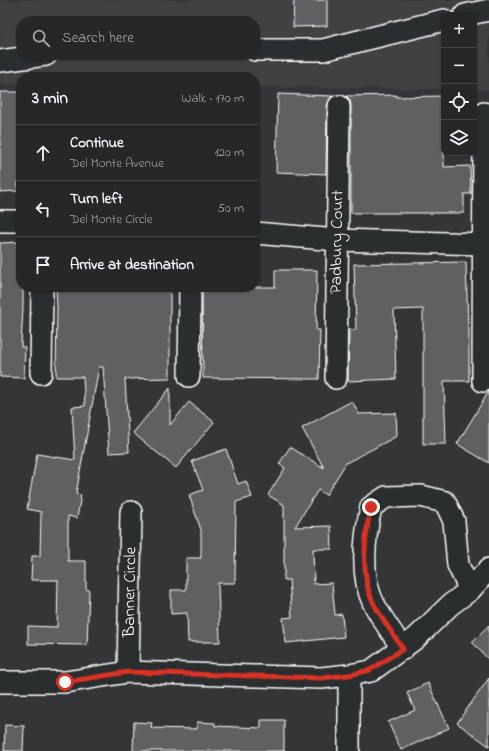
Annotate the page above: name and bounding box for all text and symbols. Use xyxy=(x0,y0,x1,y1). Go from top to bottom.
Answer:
map controls xyxy=(441,12,477,156)
button: + xyxy=(441,12,477,48)
search box xyxy=(16,16,260,60)
icon: search xyxy=(30,27,52,49)
text: Search here xyxy=(62,27,134,49)
button: − xyxy=(441,48,477,84)
button: locate xyxy=(441,84,477,120)
text: 3 min xyxy=(32,86,68,111)
text: Walk · 170 m xyxy=(181,89,244,108)
button: layers xyxy=(441,120,477,156)
text: Continue xyxy=(70,132,124,154)
icon: ahead xyxy=(32,142,54,164)
text: 120 m xyxy=(214,143,244,162)
text: Del Monte Avenue xyxy=(70,154,164,173)
text: Turn left xyxy=(70,188,123,210)
street label: Padbury Court xyxy=(324,190,351,294)
icon: left xyxy=(32,198,54,220)
text: 50 m xyxy=(218,199,244,218)
text: Del Monte Circle xyxy=(70,210,153,229)
icon: arrive xyxy=(32,254,54,276)
text: Arrive at destination xyxy=(70,254,194,276)
route end xyxy=(362,498,380,516)
street label: Banner Circle xyxy=(117,546,143,638)
route start xyxy=(56,673,74,691)

